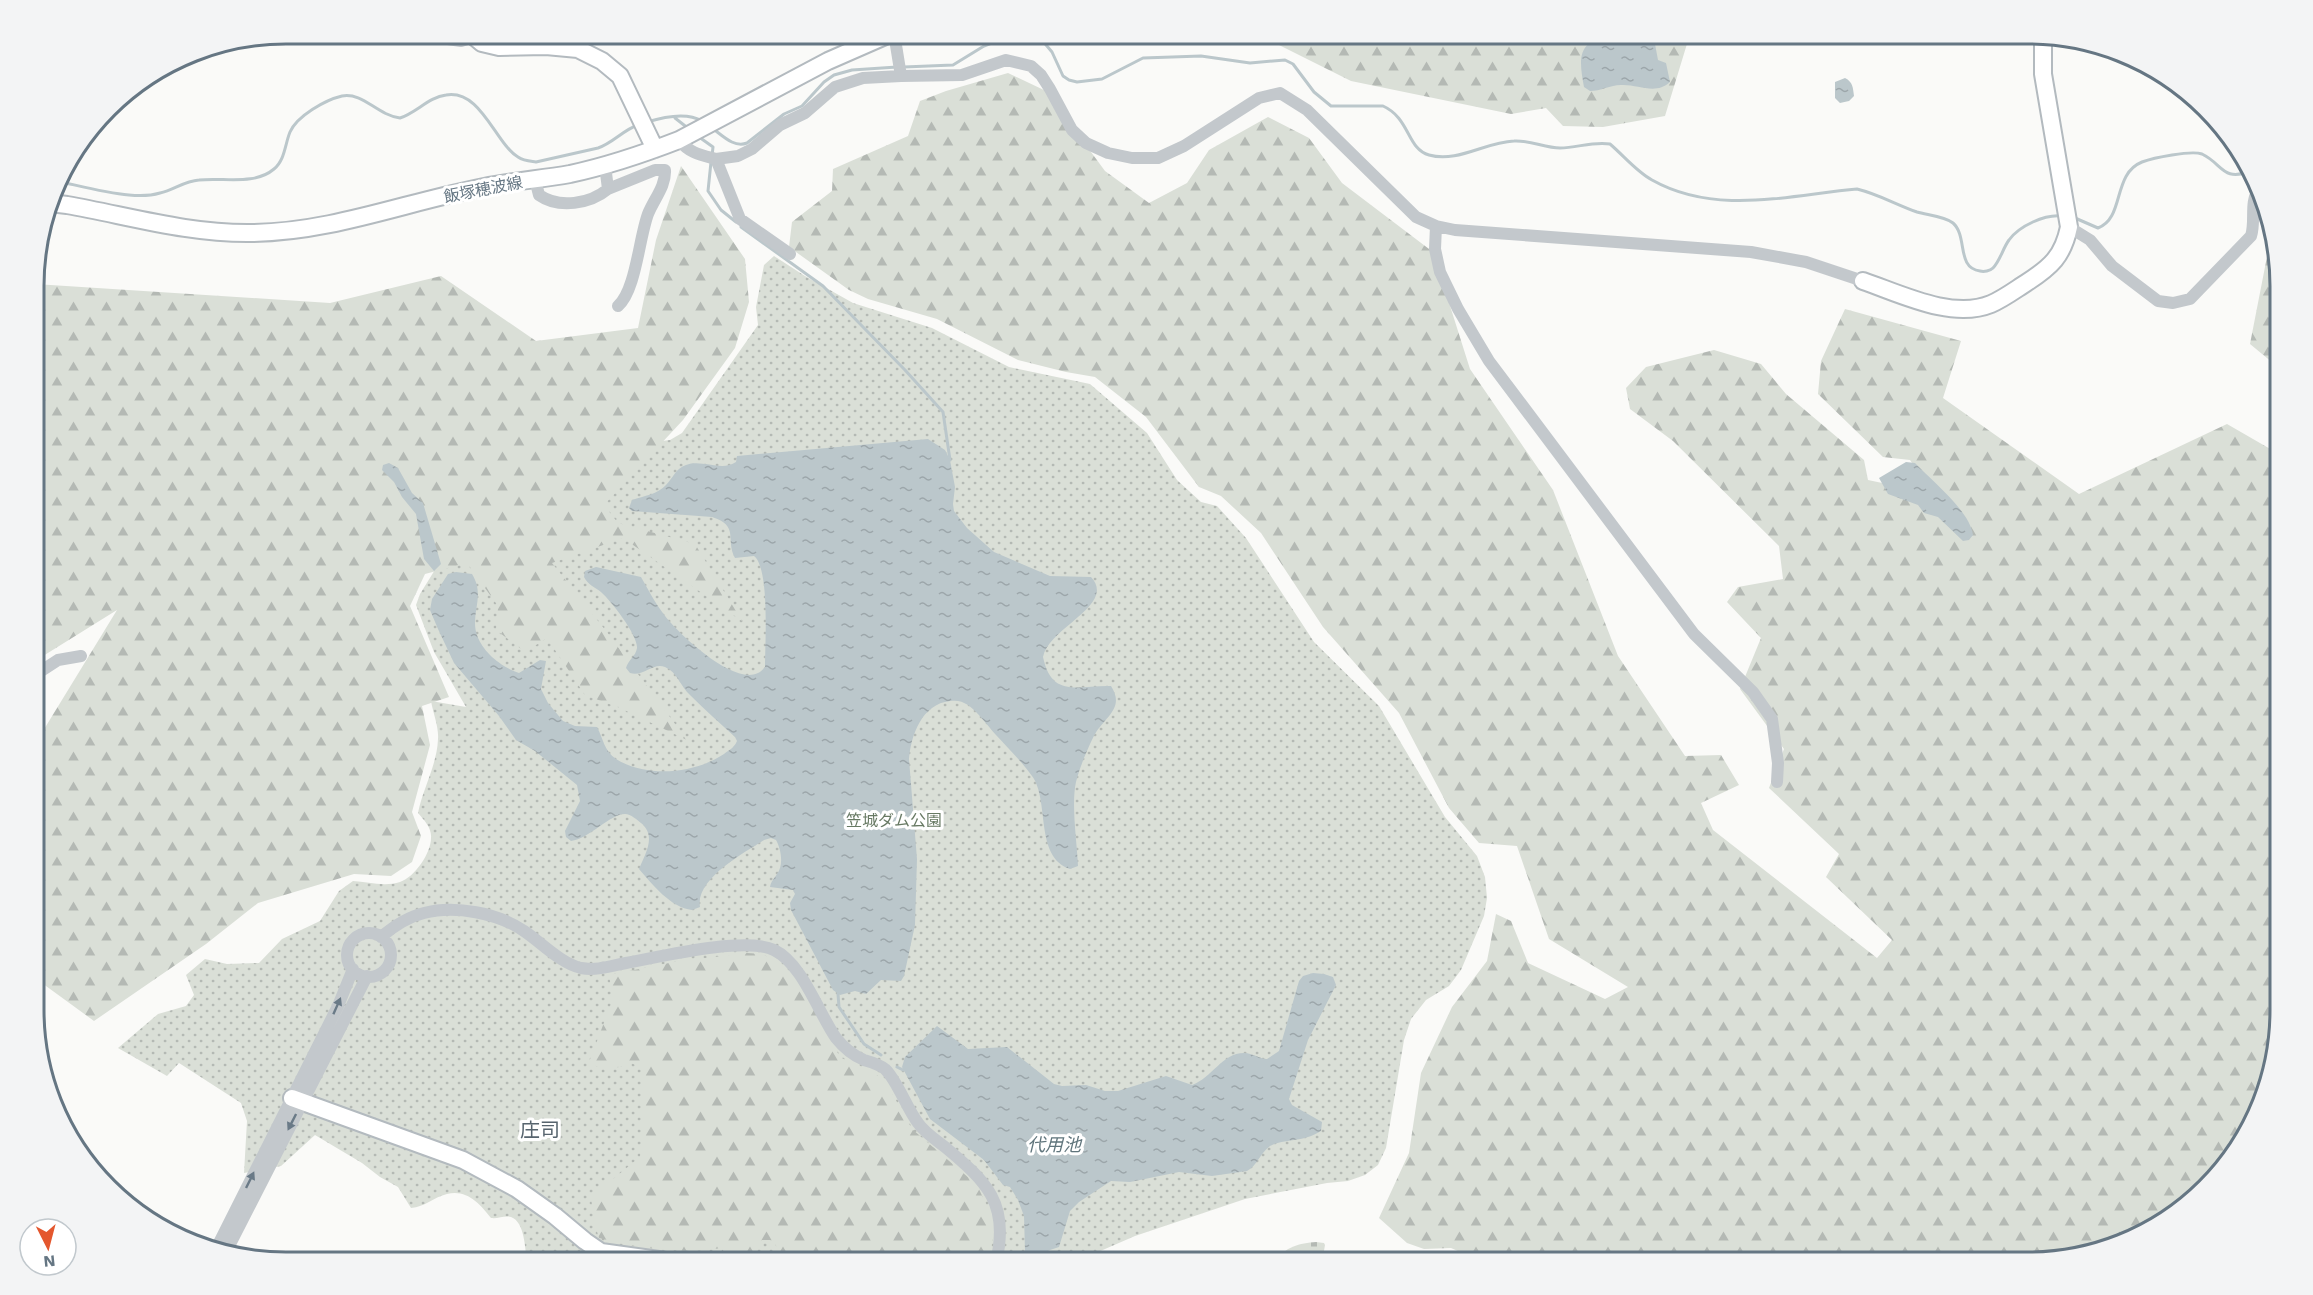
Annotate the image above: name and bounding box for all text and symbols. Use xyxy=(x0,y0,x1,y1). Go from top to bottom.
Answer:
street label: 飯塚穂波線 xyxy=(442,173,524,206)
park label: 笠城ダム公園 xyxy=(846,811,942,830)
one-way arrow xyxy=(333,997,342,1014)
one-way arrow xyxy=(287,1113,296,1130)
district label: 庄司 xyxy=(520,1118,560,1142)
water label: 代用池 xyxy=(1027,1134,1083,1155)
one-way arrow xyxy=(245,1171,255,1188)
north arrow xyxy=(18,1217,78,1277)
text: N xyxy=(43,1251,56,1271)

